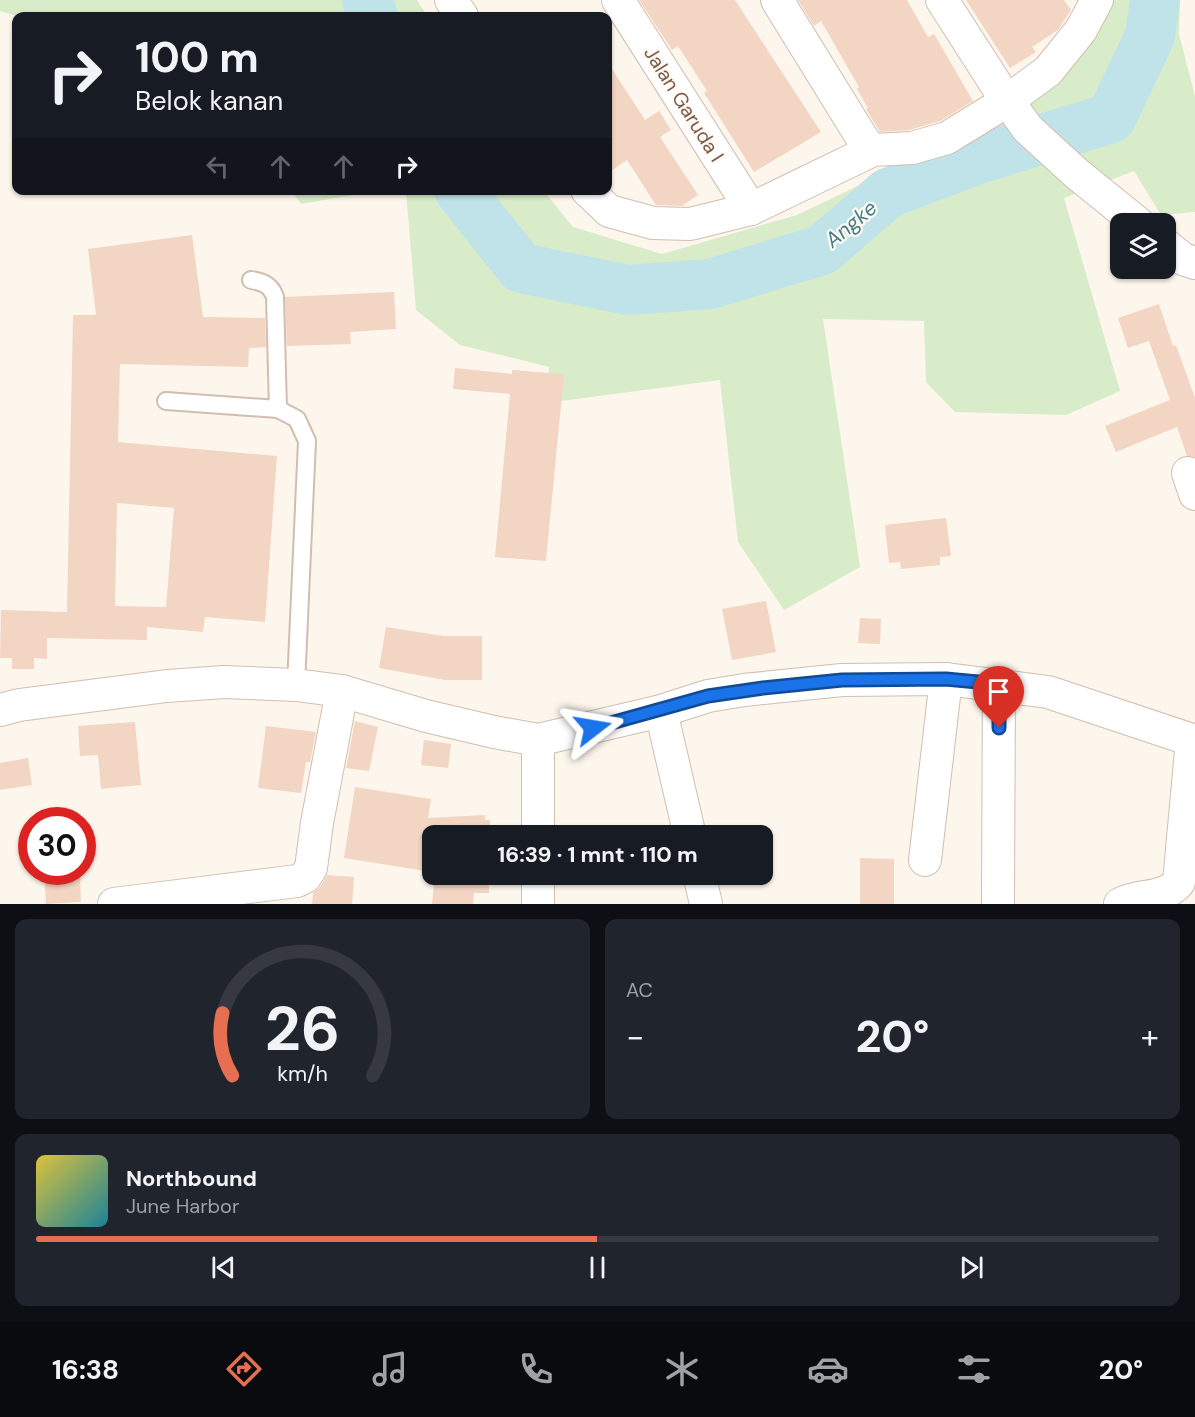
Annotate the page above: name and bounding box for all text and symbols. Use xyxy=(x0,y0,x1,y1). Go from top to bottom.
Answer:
text: 100 m xyxy=(135,30,259,85)
icon: right xyxy=(36,36,114,114)
street label: Jalan Garuda I xyxy=(638,41,730,167)
text: Belok kanan xyxy=(135,83,283,118)
icon: left xyxy=(201,150,234,183)
icon: ahead xyxy=(264,150,297,183)
icon: ahead xyxy=(327,150,360,183)
icon: right xyxy=(390,150,423,183)
water label: Angke xyxy=(818,194,883,255)
map controls xyxy=(1110,213,1176,279)
button: layers xyxy=(1110,213,1176,279)
pin xyxy=(973,666,1024,728)
icon: arrive xyxy=(982,675,1015,708)
position arrow xyxy=(561,696,625,760)
speed limit sign: 30 xyxy=(18,807,96,885)
text: 16:39 · 1 mnt · 110 m xyxy=(497,840,698,869)
text: AC xyxy=(626,977,653,1003)
text: 26 xyxy=(265,988,340,1069)
text: 20° xyxy=(856,1007,929,1066)
text: − xyxy=(626,1015,644,1058)
text: + xyxy=(1141,1015,1159,1058)
text: km/h xyxy=(277,1060,328,1088)
text: Northbound xyxy=(126,1164,257,1193)
text: June Harbor xyxy=(126,1193,239,1219)
icon: previous xyxy=(207,1251,240,1284)
icon: pause xyxy=(581,1251,614,1284)
icon: next xyxy=(955,1251,988,1284)
icon: directions xyxy=(223,1348,265,1390)
icon: music xyxy=(369,1348,411,1390)
icon: phone xyxy=(515,1348,557,1390)
icon: climate xyxy=(661,1348,703,1390)
icon: car xyxy=(807,1348,849,1390)
icon: filters xyxy=(953,1348,995,1390)
text: 16:38 xyxy=(52,1352,119,1387)
text: 20° xyxy=(1099,1352,1143,1387)

